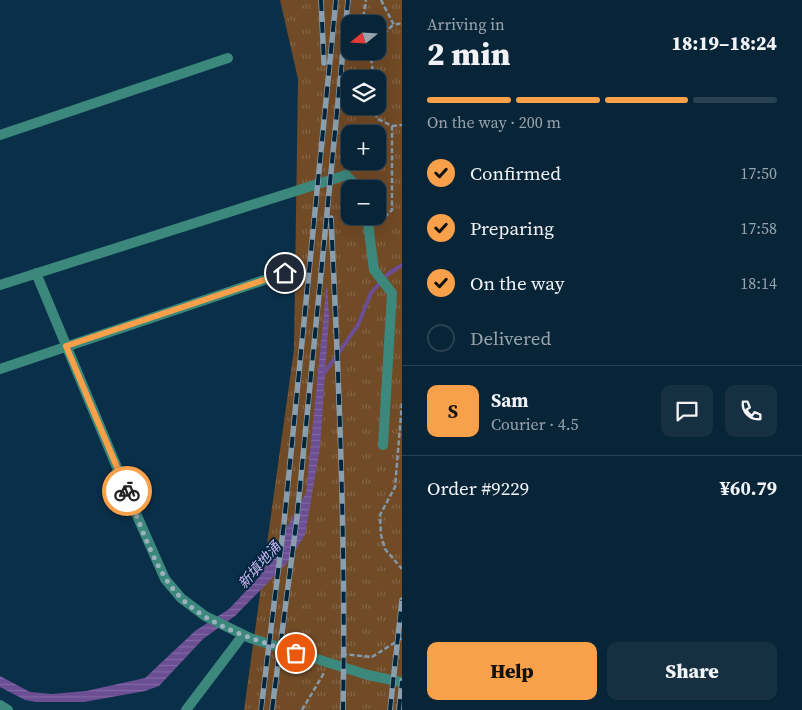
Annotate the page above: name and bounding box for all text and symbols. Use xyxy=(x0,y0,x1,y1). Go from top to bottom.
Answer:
text: Arriving in xyxy=(427,13,505,35)
north arrow xyxy=(341,15,386,60)
map controls xyxy=(341,15,386,225)
text: 18:19–18:24 xyxy=(672,30,777,56)
text: 2 min xyxy=(427,32,510,76)
button: layers xyxy=(341,70,386,115)
text: On the way · 200 m xyxy=(427,111,561,133)
button: + xyxy=(341,125,386,170)
icon: check xyxy=(427,159,455,187)
text: Confirmed xyxy=(470,160,561,186)
text: 17:50 xyxy=(740,162,777,184)
button: − xyxy=(341,180,386,225)
icon: check xyxy=(427,214,455,242)
text: Preparing xyxy=(470,215,554,241)
text: 17:58 xyxy=(740,217,777,239)
pin xyxy=(264,252,306,294)
icon: home xyxy=(271,259,299,287)
icon: check xyxy=(427,269,455,297)
text: On the way xyxy=(470,270,565,296)
text: 18:14 xyxy=(740,272,777,294)
text: Delivered xyxy=(470,325,551,351)
button: chat xyxy=(661,385,713,437)
button: phone xyxy=(725,385,777,437)
text: Sam xyxy=(491,387,529,413)
text: S xyxy=(448,398,458,424)
text: Courier · 4.5 xyxy=(491,413,579,435)
courier xyxy=(102,466,152,516)
text: Order #9229 xyxy=(427,475,529,501)
text: ¥60.79 xyxy=(720,475,777,501)
icon: bike xyxy=(113,477,141,505)
water label: 新填地涌 xyxy=(233,536,286,593)
pin xyxy=(275,632,317,674)
icon: bag xyxy=(282,639,310,667)
button: Help xyxy=(427,642,597,700)
button: Share xyxy=(607,642,777,700)

